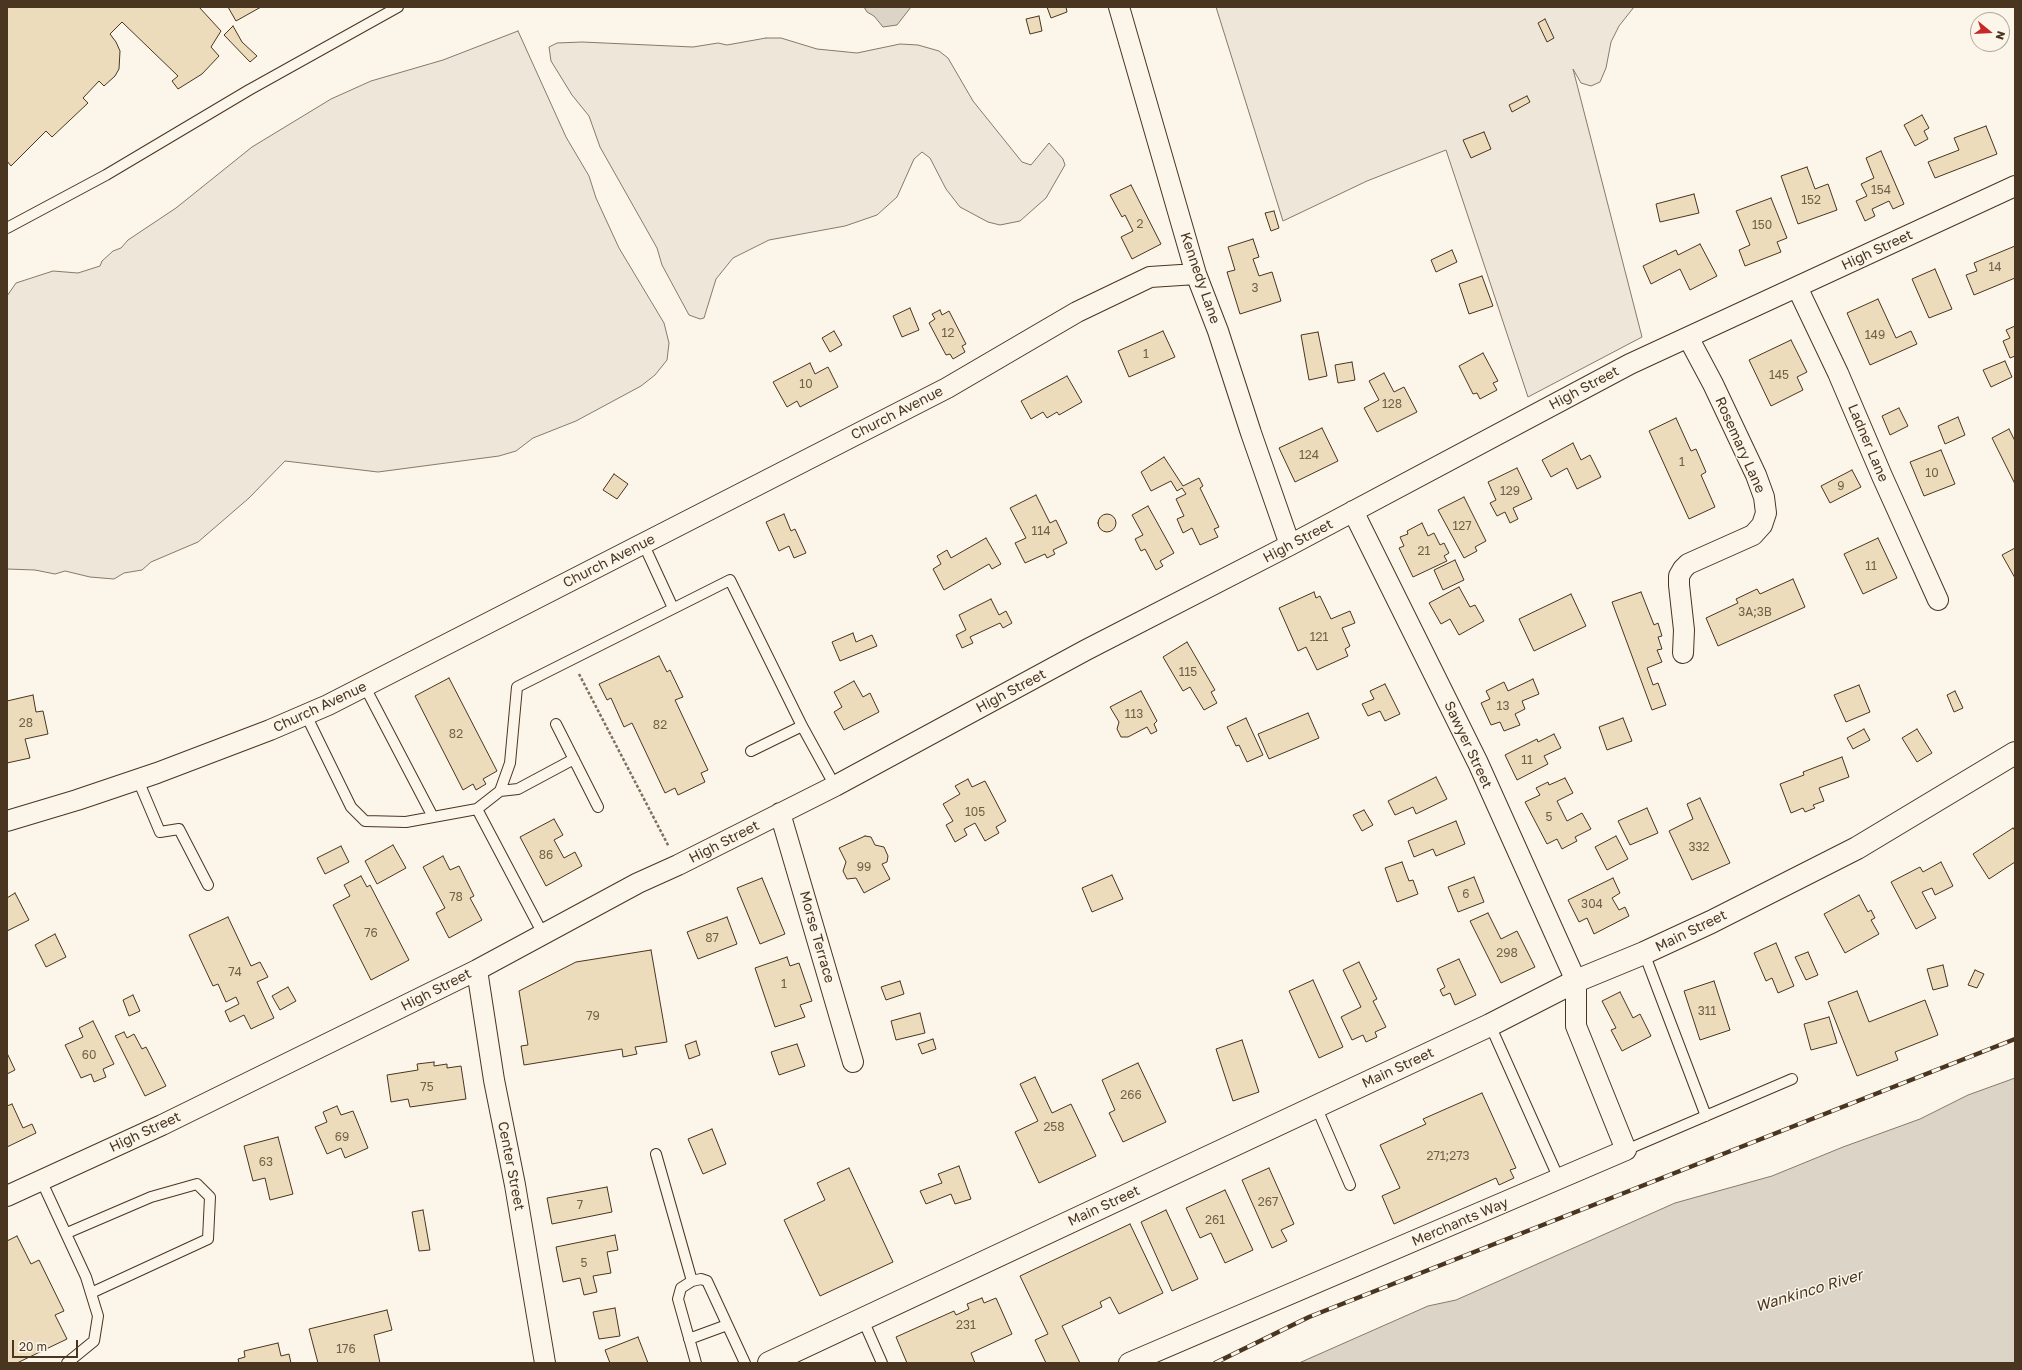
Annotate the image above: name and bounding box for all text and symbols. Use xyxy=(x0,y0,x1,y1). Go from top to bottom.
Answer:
north arrow xyxy=(1970,12,2010,52)
text: N xyxy=(1993,30,2008,42)
house number: 154 xyxy=(1871,183,1891,197)
house number: 152 xyxy=(1801,193,1821,207)
house number: 2 xyxy=(1137,217,1143,231)
house number: 150 xyxy=(1752,218,1772,232)
street label: High Street xyxy=(1839,226,1915,274)
street label: Kennedy Lane xyxy=(1177,230,1223,326)
house number: 14 xyxy=(1988,260,2002,274)
house number: 3 xyxy=(1251,281,1259,295)
house number: 12 xyxy=(942,326,954,340)
house number: 149 xyxy=(1865,328,1885,342)
house number: 1 xyxy=(1143,347,1149,361)
street label: High Street xyxy=(1546,363,1622,413)
house number: 145 xyxy=(1769,368,1789,382)
house number: 10 xyxy=(799,377,813,391)
street label: Church Avenue xyxy=(848,383,946,443)
street label: Rosemary Lane xyxy=(1711,394,1769,496)
house number: 128 xyxy=(1382,397,1402,411)
street label: Ladner Lane xyxy=(1844,401,1892,485)
house number: 124 xyxy=(1299,448,1319,462)
house number: 1 xyxy=(1679,455,1685,469)
house number: 10 xyxy=(1925,466,1939,480)
house number: 9 xyxy=(1837,479,1845,493)
house number: 129 xyxy=(1500,484,1520,498)
street label: High Street xyxy=(1260,516,1336,566)
house number: 127 xyxy=(1452,519,1472,533)
house number: 114 xyxy=(1032,524,1050,538)
street label: Church Avenue xyxy=(560,531,658,591)
house number: 21 xyxy=(1418,544,1430,558)
house number: 11 xyxy=(1865,559,1877,573)
house number: 3A;3B xyxy=(1738,605,1772,619)
house number: 121 xyxy=(1310,630,1328,644)
house number: 115 xyxy=(1179,665,1197,679)
street label: High Street xyxy=(973,666,1049,716)
street label: Church Avenue xyxy=(271,678,369,736)
street label: Sawyer Street xyxy=(1440,699,1496,791)
house number: 13 xyxy=(1497,699,1509,713)
house number: 113 xyxy=(1125,707,1143,721)
house number: 28 xyxy=(19,716,33,730)
house number: 82 xyxy=(653,718,667,732)
house number: 82 xyxy=(449,727,463,741)
house number: 11 xyxy=(1521,753,1533,767)
house number: 105 xyxy=(965,805,985,819)
house number: 5 xyxy=(1546,810,1552,824)
street label: High Street xyxy=(686,817,762,867)
house number: 332 xyxy=(1689,840,1709,854)
house number: 86 xyxy=(539,848,553,862)
house number: 99 xyxy=(857,860,871,874)
house number: 6 xyxy=(1462,887,1470,901)
street label: Morse Terrace xyxy=(796,889,838,985)
house number: 78 xyxy=(449,890,463,904)
house number: 304 xyxy=(1581,897,1603,911)
street label: Main Street xyxy=(1653,907,1729,955)
house number: 76 xyxy=(364,926,378,940)
house number: 87 xyxy=(705,931,719,945)
house number: 298 xyxy=(1496,946,1518,960)
house number: 74 xyxy=(228,965,242,979)
street label: High Street xyxy=(398,965,474,1015)
house number: 1 xyxy=(781,977,787,991)
house number: 311 xyxy=(1698,1004,1716,1018)
house number: 79 xyxy=(586,1009,600,1023)
street label: Main Street xyxy=(1359,1044,1437,1092)
house number: 60 xyxy=(82,1048,96,1062)
house number: 75 xyxy=(420,1080,434,1094)
house number: 266 xyxy=(1120,1088,1142,1102)
street label: High Street xyxy=(107,1108,183,1156)
street label: Center Street xyxy=(494,1120,528,1212)
house number: 258 xyxy=(1043,1120,1065,1134)
house number: 69 xyxy=(335,1130,349,1144)
house number: 271;273 xyxy=(1426,1149,1470,1163)
house number: 63 xyxy=(259,1155,273,1169)
street label: Main Street xyxy=(1065,1182,1143,1230)
street label: Merchants Way xyxy=(1409,1194,1511,1250)
house number: 267 xyxy=(1258,1195,1278,1209)
house number: 7 xyxy=(577,1198,583,1212)
house number: 261 xyxy=(1205,1213,1225,1227)
house number: 5 xyxy=(581,1256,587,1270)
water label: Wankinco River xyxy=(1753,1266,1865,1316)
house number: 231 xyxy=(956,1318,976,1332)
scale bar xyxy=(14,1332,80,1358)
text: 20 m xyxy=(19,1339,47,1354)
house number: 176 xyxy=(336,1342,356,1356)

